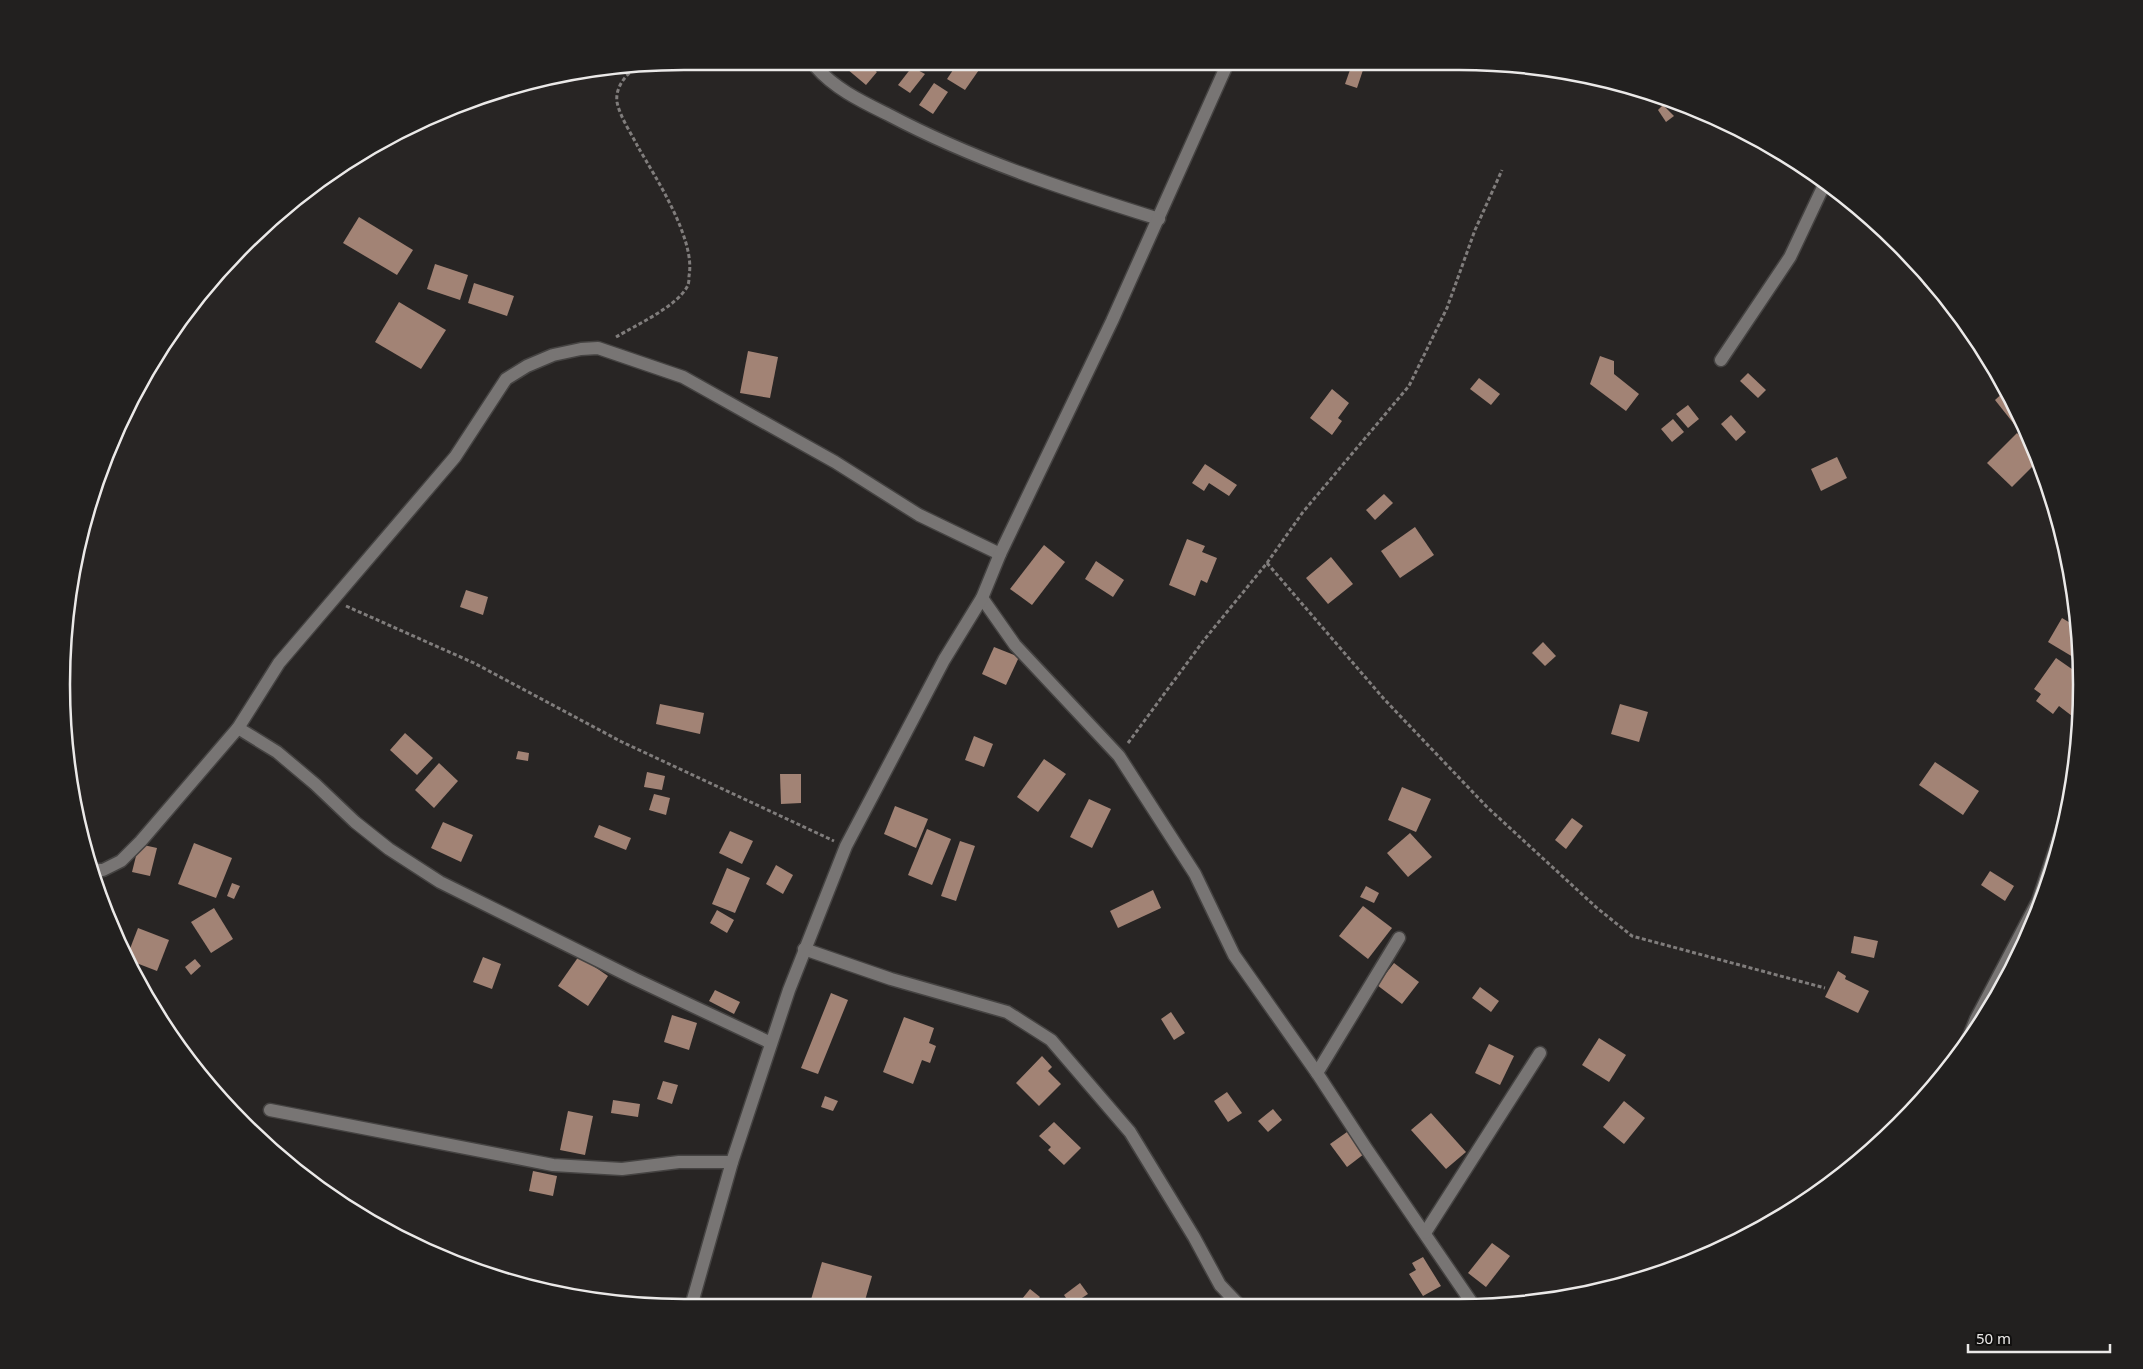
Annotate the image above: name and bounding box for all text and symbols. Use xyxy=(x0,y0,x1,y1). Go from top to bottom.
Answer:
scale bar xyxy=(1968,1322,2110,1354)
text: 50 m xyxy=(1976,1328,2011,1348)

